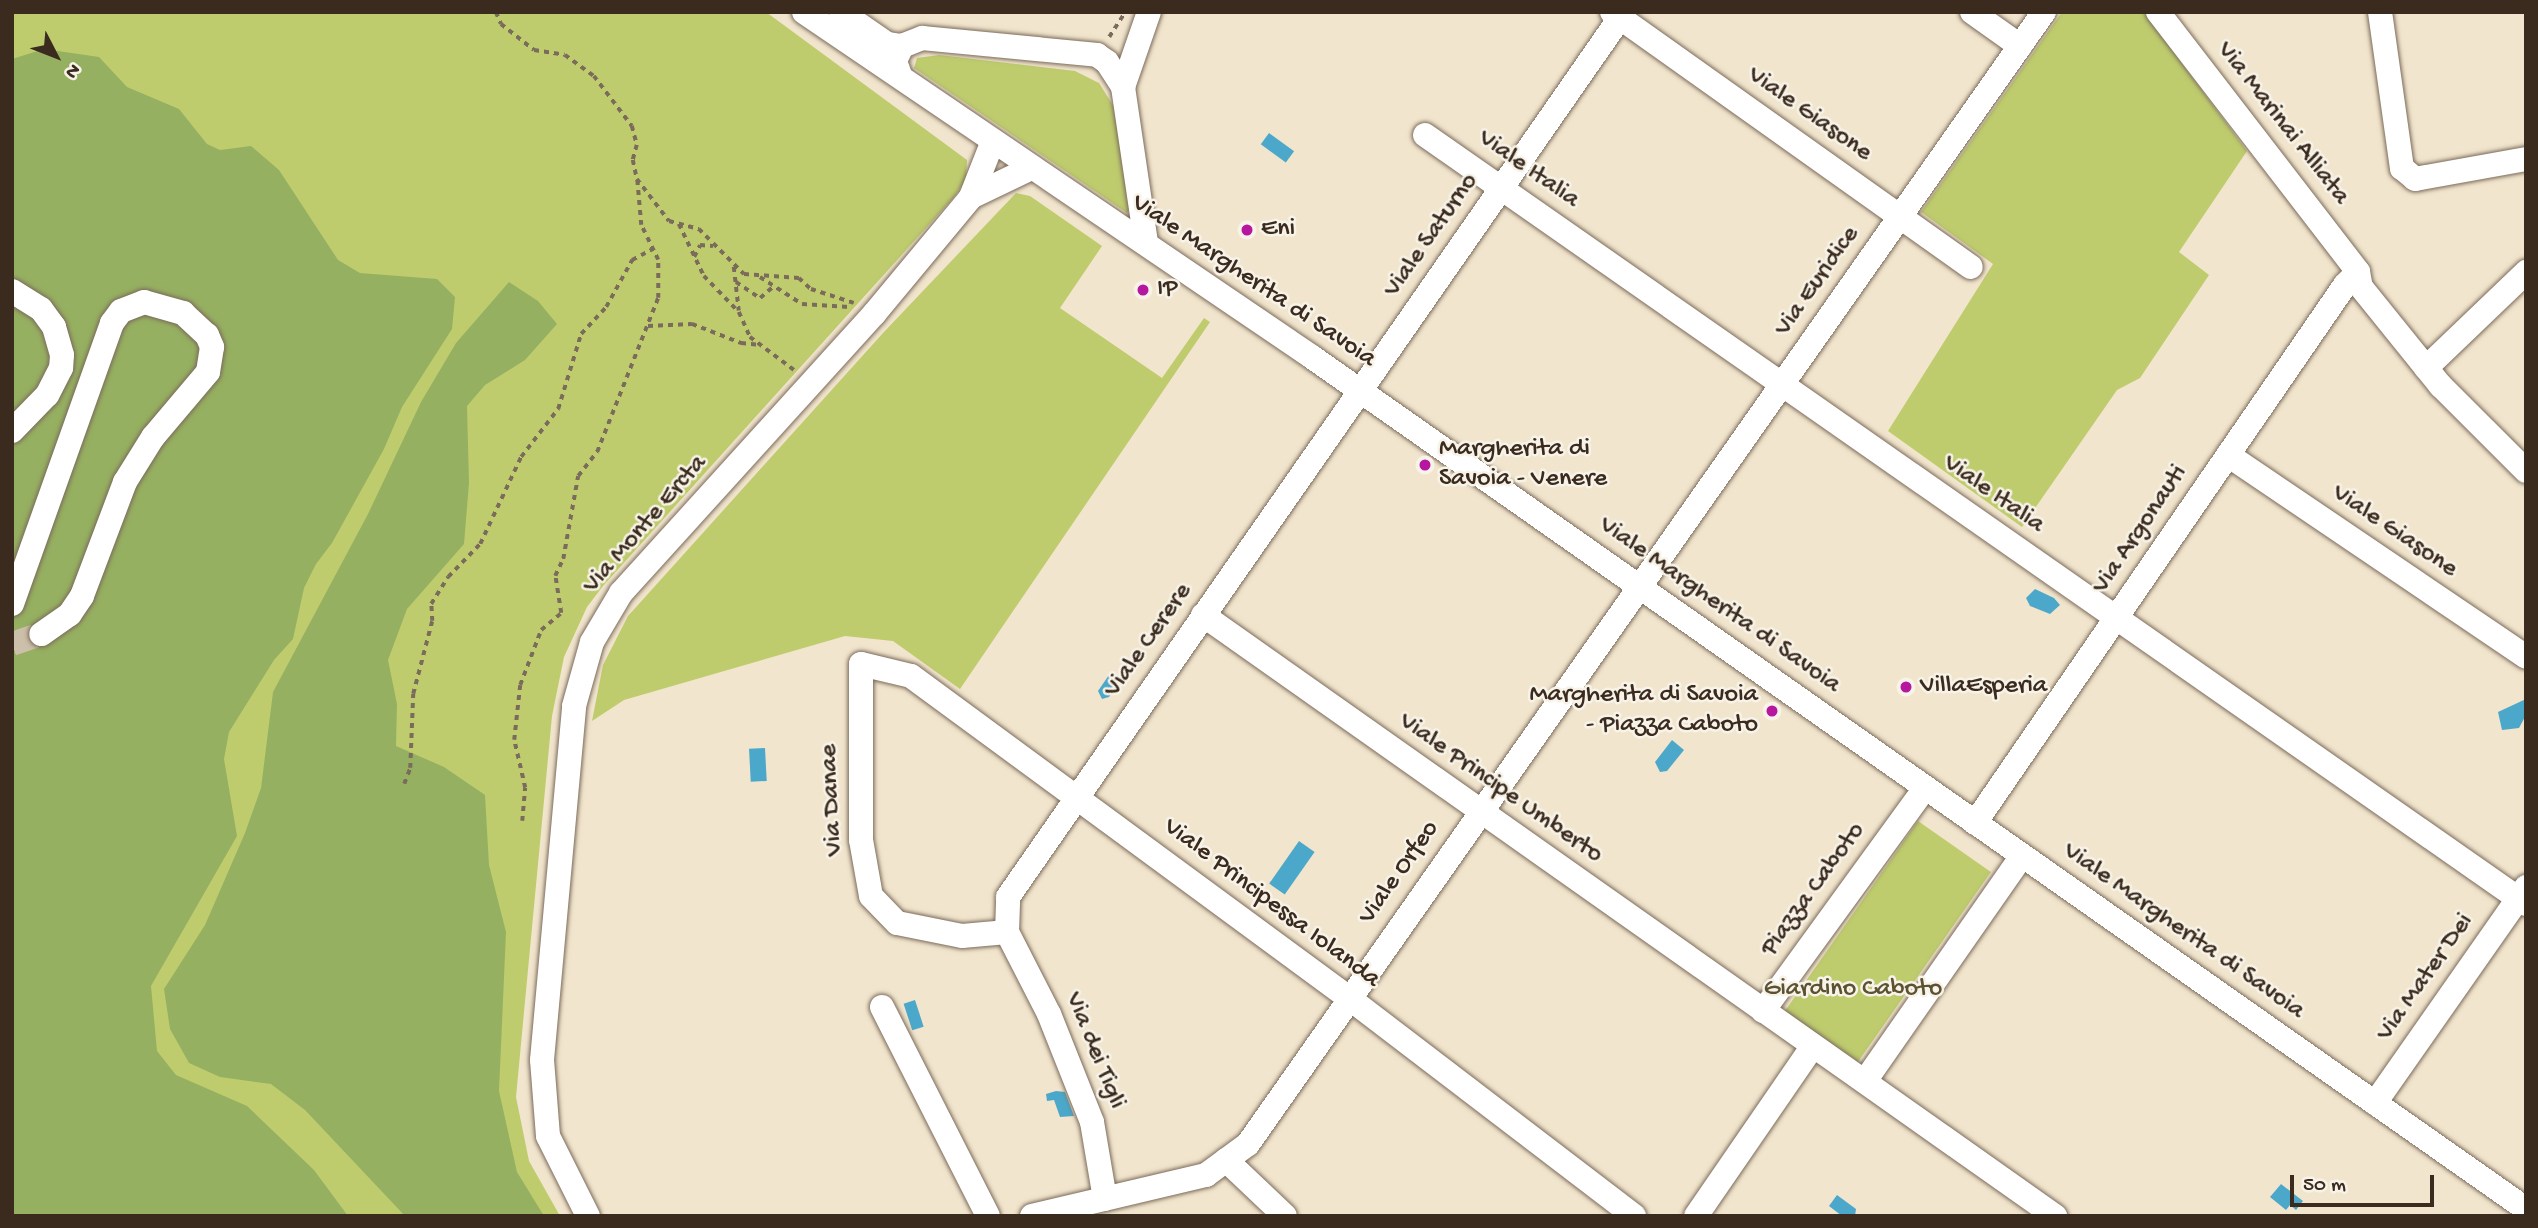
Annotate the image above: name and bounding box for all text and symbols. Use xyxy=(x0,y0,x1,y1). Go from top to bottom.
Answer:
north arrow xyxy=(21,21,91,91)
street label: Via Marinai Alliata xyxy=(2209,36,2355,212)
text: N xyxy=(59,58,85,83)
street label: Viale Giasone xyxy=(1741,61,1877,169)
street label: Viale Italia xyxy=(1471,124,1585,216)
street label: Viale Saturno xyxy=(1378,168,1486,304)
street label: Viale Margherita di Savoia xyxy=(1125,188,1381,376)
place label: Eni xyxy=(1261,214,1295,246)
street label: Via Euridice xyxy=(1769,221,1867,343)
marker: Eni xyxy=(1239,222,1255,238)
place label: IP xyxy=(1157,274,1178,306)
marker: IP xyxy=(1135,282,1151,298)
place label: Margherita di Savoia - Venere xyxy=(1439,434,1607,496)
street label: Via Monte Ercta xyxy=(577,449,715,601)
street label: Viale Italia xyxy=(1936,449,2050,541)
marker: Margherita di Savoia - Venere xyxy=(1417,457,1433,473)
street label: Via Argonauti xyxy=(2086,460,2196,600)
street label: Viale Giasone xyxy=(2325,478,2463,586)
street label: Viale Margherita di Savoia xyxy=(1592,511,1846,701)
street label: Viale Cerere xyxy=(1098,578,1200,704)
place label: VillaEsperia xyxy=(1920,671,2047,703)
marker: VillaEsperia xyxy=(1898,679,1914,695)
place label: Margherita di Savoia - Piazza Caboto xyxy=(1530,680,1758,742)
marker: Margherita di Savoia - Piazza Caboto xyxy=(1764,703,1780,719)
street label: Viale Principe Umberto xyxy=(1392,707,1608,871)
street label: Via Danae xyxy=(814,743,852,857)
street label: Viale Principessa Iolanda xyxy=(1156,812,1386,996)
street label: Viale Orfeo xyxy=(1353,815,1447,931)
street label: Piazza Caboto xyxy=(1755,817,1873,963)
street label: Viale Margherita di Savoia xyxy=(2056,837,2310,1027)
street label: Via Mater Dei xyxy=(2371,908,2481,1048)
park label: Giardino Caboto xyxy=(1764,974,1942,1006)
street label: Via dei Tigli xyxy=(1057,988,1131,1114)
scale bar xyxy=(2293,1162,2436,1206)
text: 50 m xyxy=(2303,1174,2346,1199)

